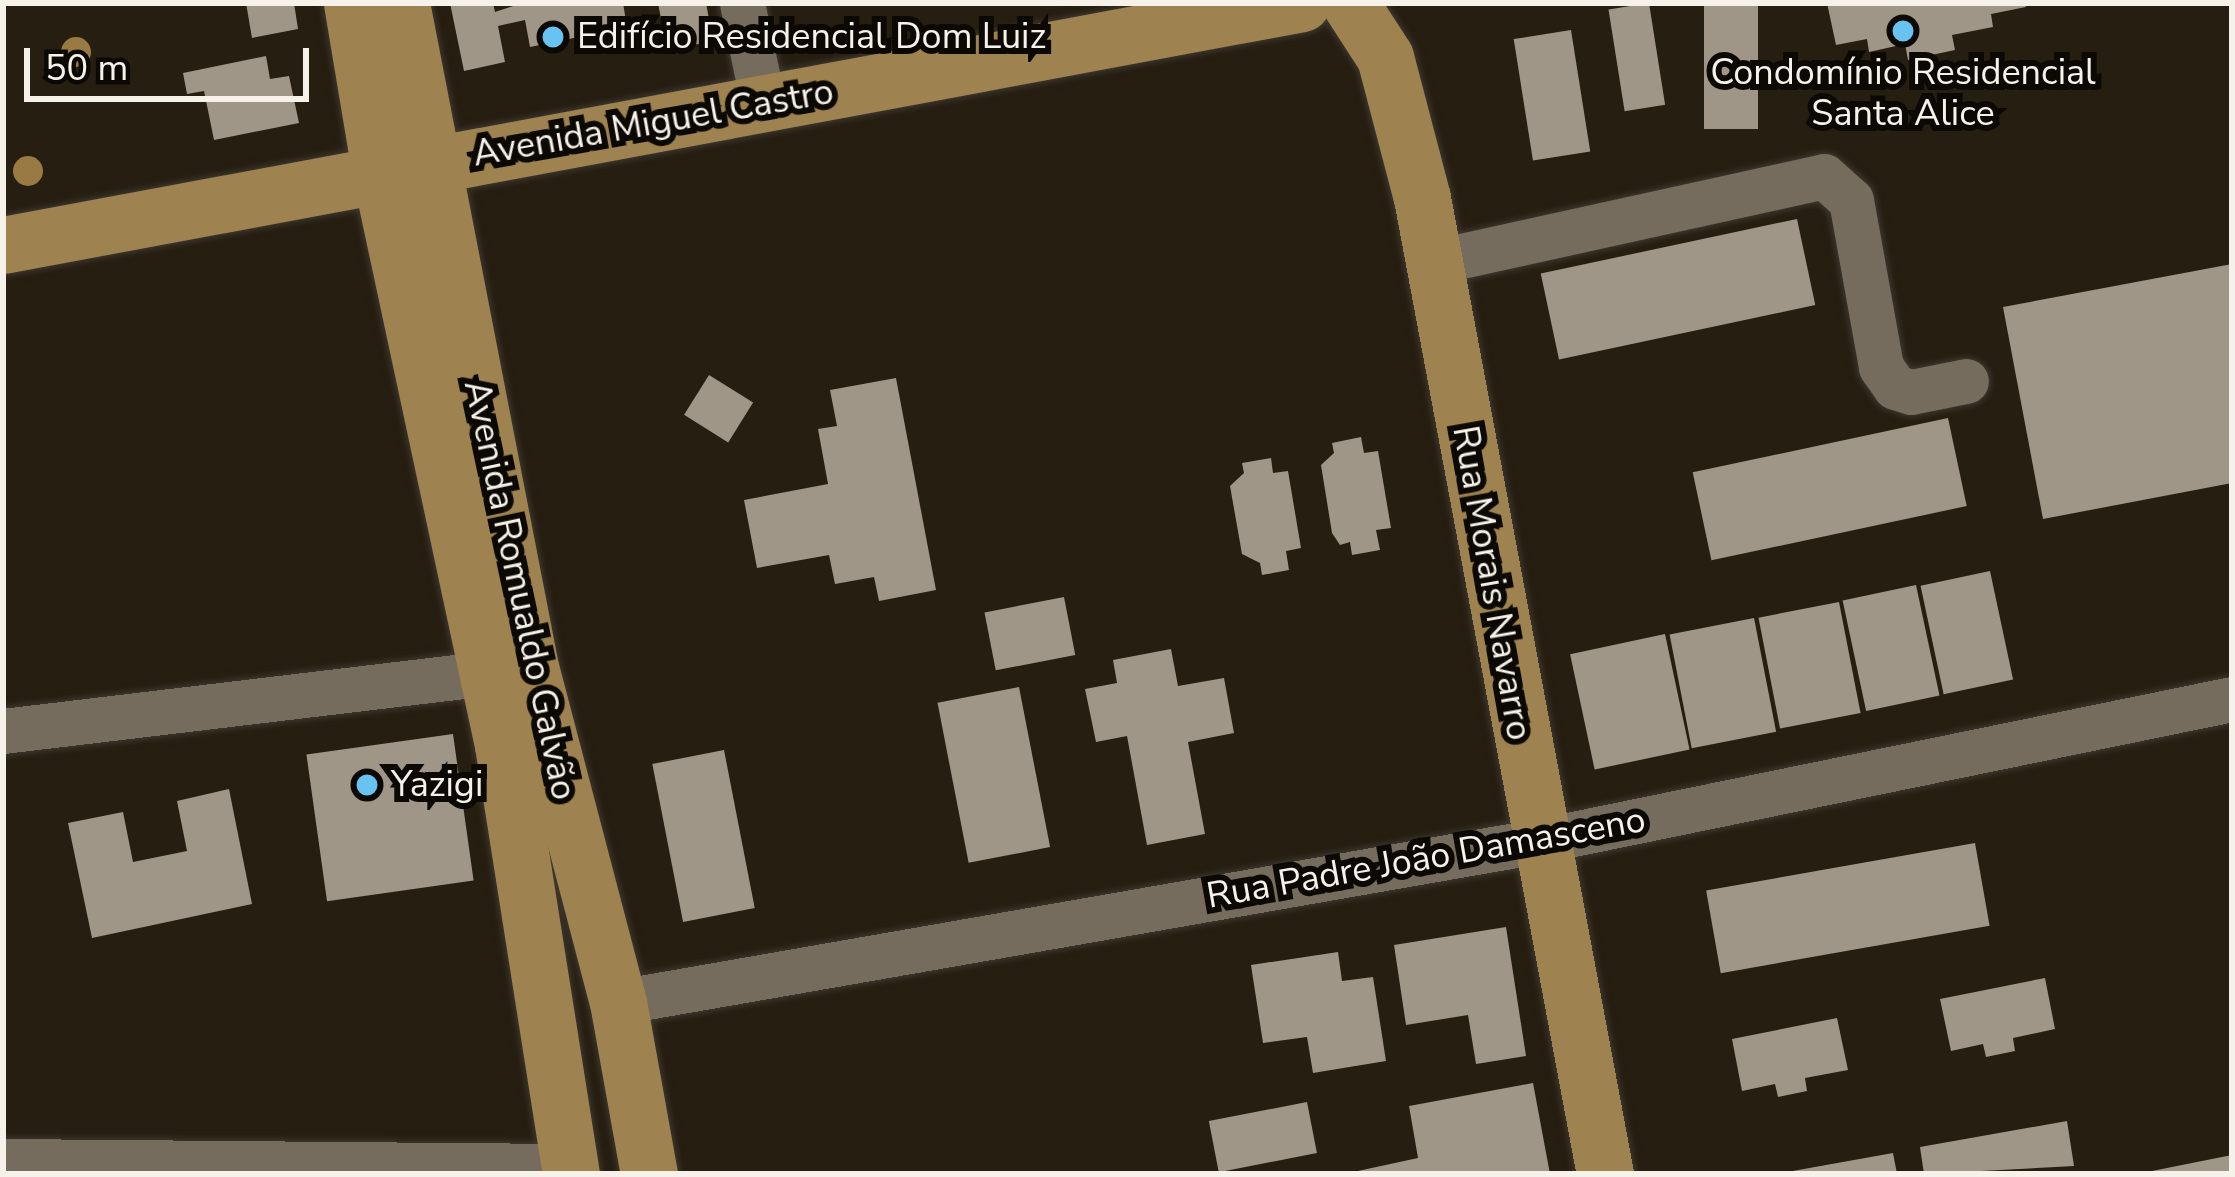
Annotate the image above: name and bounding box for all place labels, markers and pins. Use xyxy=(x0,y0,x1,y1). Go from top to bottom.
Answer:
place label: Edifício Residencial Dom Luiz xyxy=(577,15,1046,59)
marker: Condomínio Residencial Santa Alice xyxy=(1890,18,1916,44)
marker: Edifício Residencial Dom Luiz xyxy=(540,24,566,50)
place label: Condomínio Residencial Santa Alice xyxy=(1710,50,2096,135)
place label: Yazigi xyxy=(391,763,483,807)
marker: Yazigi xyxy=(354,772,380,798)

